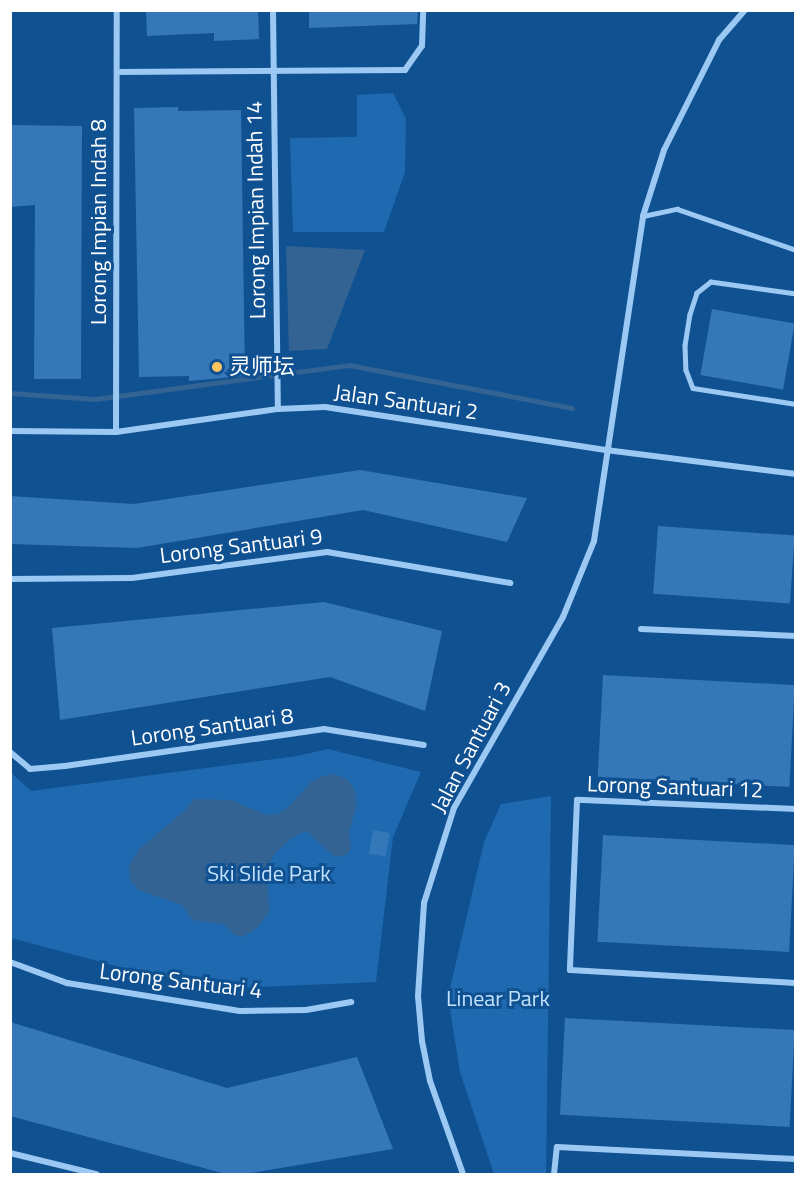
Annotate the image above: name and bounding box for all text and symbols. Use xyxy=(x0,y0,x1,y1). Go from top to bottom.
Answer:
street label: Lorong Impian Indah 14 xyxy=(241,101,271,319)
street label: Lorong Impian Indah 8 xyxy=(86,119,112,325)
place label: 灵师坛 xyxy=(229,354,295,380)
marker: 灵师坛 xyxy=(210,360,224,374)
street label: Jalan Santuari 2 xyxy=(332,379,480,425)
street label: Lorong Santuari 9 xyxy=(158,523,324,569)
street label: Jalan Santuari 3 xyxy=(425,677,517,817)
street label: Lorong Santuari 8 xyxy=(129,703,295,751)
street label: Lorong Santuari 12 xyxy=(587,771,763,803)
park label: Ski Slide Park xyxy=(207,861,331,887)
street label: Lorong Santuari 4 xyxy=(98,958,264,1004)
park label: Linear Park xyxy=(446,986,550,1012)

